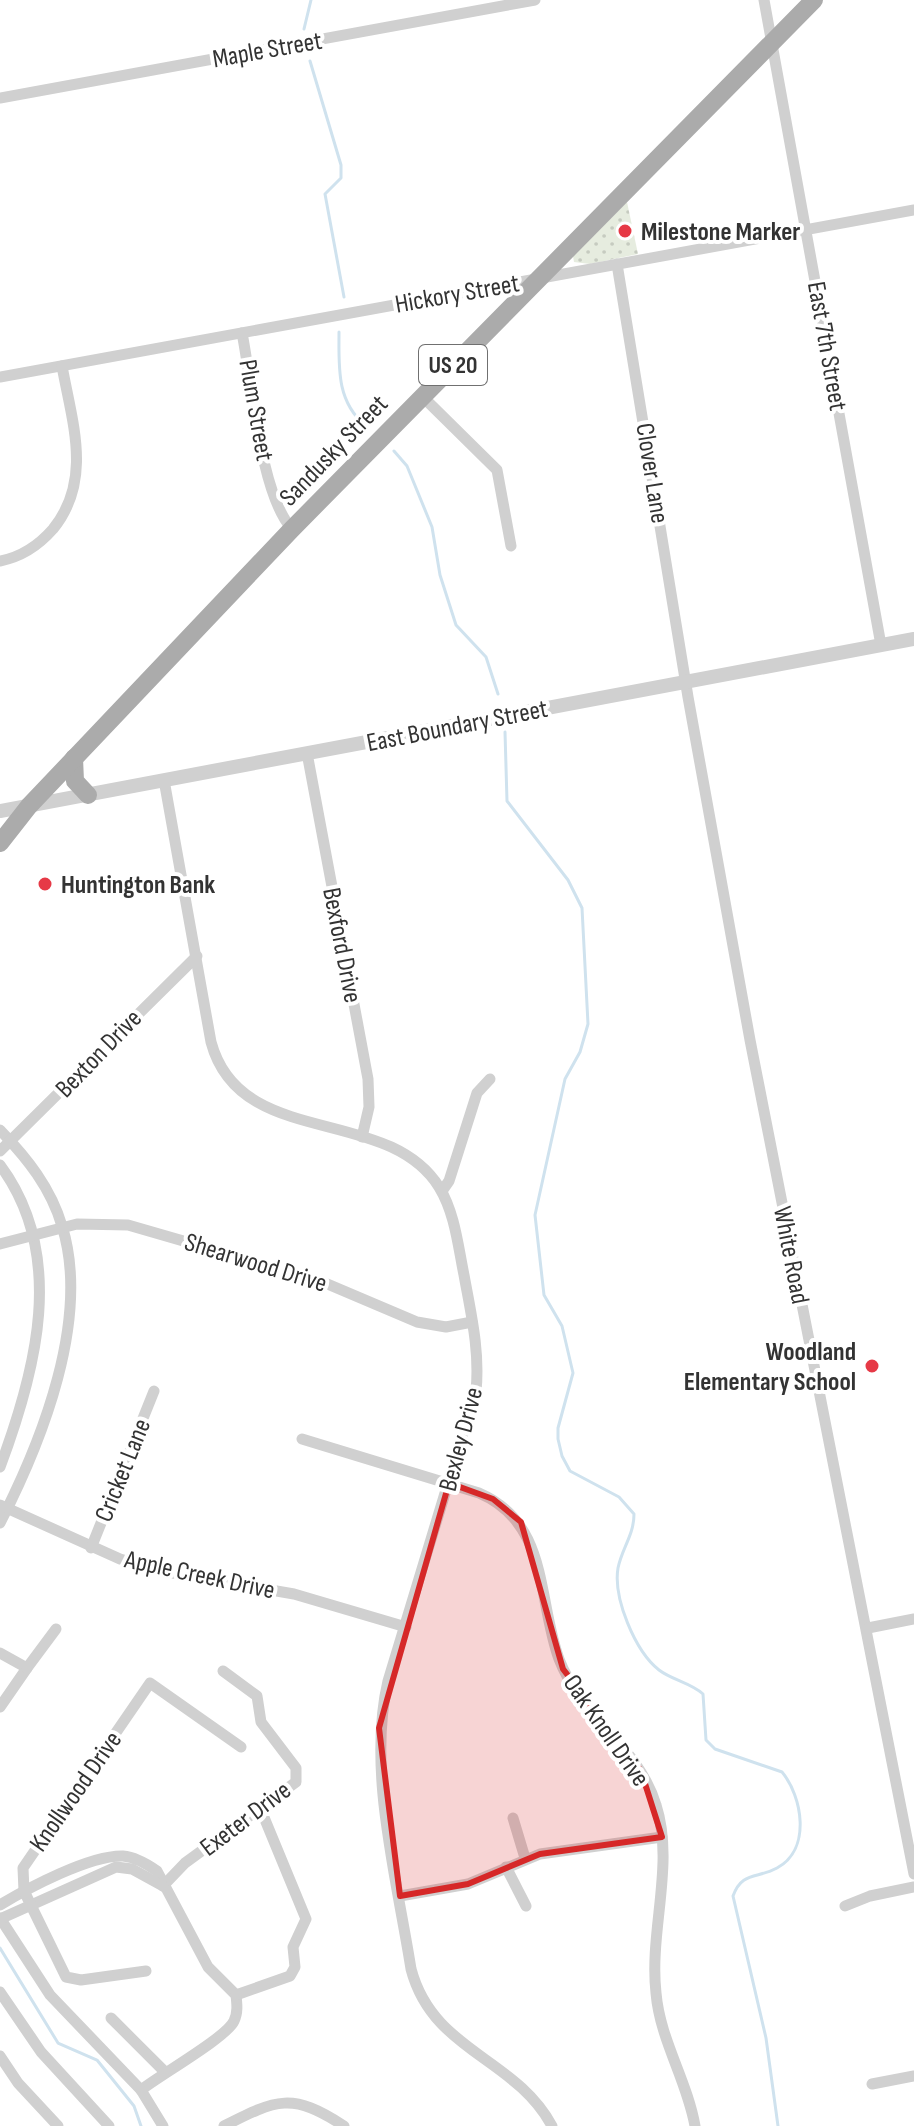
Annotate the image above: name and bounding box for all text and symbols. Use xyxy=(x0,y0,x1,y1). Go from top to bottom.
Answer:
street label: Maple Street xyxy=(210,26,324,75)
place label: Milestone Marker xyxy=(641,217,800,248)
marker: Milestone Marker xyxy=(616,222,634,240)
street label: Hickory Street xyxy=(393,268,522,321)
street label: East 7th Street xyxy=(800,279,853,413)
road number: US 20 xyxy=(419,345,487,385)
street label: Plum Street xyxy=(231,357,280,463)
street label: Sandusky Street xyxy=(274,389,395,513)
street label: Clover Lane xyxy=(628,421,675,526)
street label: East Boundary Street xyxy=(364,694,550,759)
place label: Huntington Bank xyxy=(61,870,215,901)
marker: Huntington Bank xyxy=(36,875,54,893)
street label: Bexford Drive xyxy=(315,885,368,1006)
street label: Bexton Drive xyxy=(50,1003,149,1105)
street label: White Road xyxy=(766,1204,815,1307)
street label: Shearwood Drive xyxy=(181,1227,330,1300)
place label: Woodland Elementary School xyxy=(684,1337,856,1398)
marker: Woodland Elementary School xyxy=(863,1357,881,1375)
street label: Bexley Drive xyxy=(433,1384,490,1495)
street label: Cricket Lane xyxy=(89,1415,158,1527)
street label: Apple Creek Drive xyxy=(121,1544,277,1606)
street label: Oak Knoll Drive xyxy=(556,1669,656,1793)
street label: Knollwood Drive xyxy=(23,1726,129,1858)
street label: Exeter Drive xyxy=(194,1775,297,1863)

